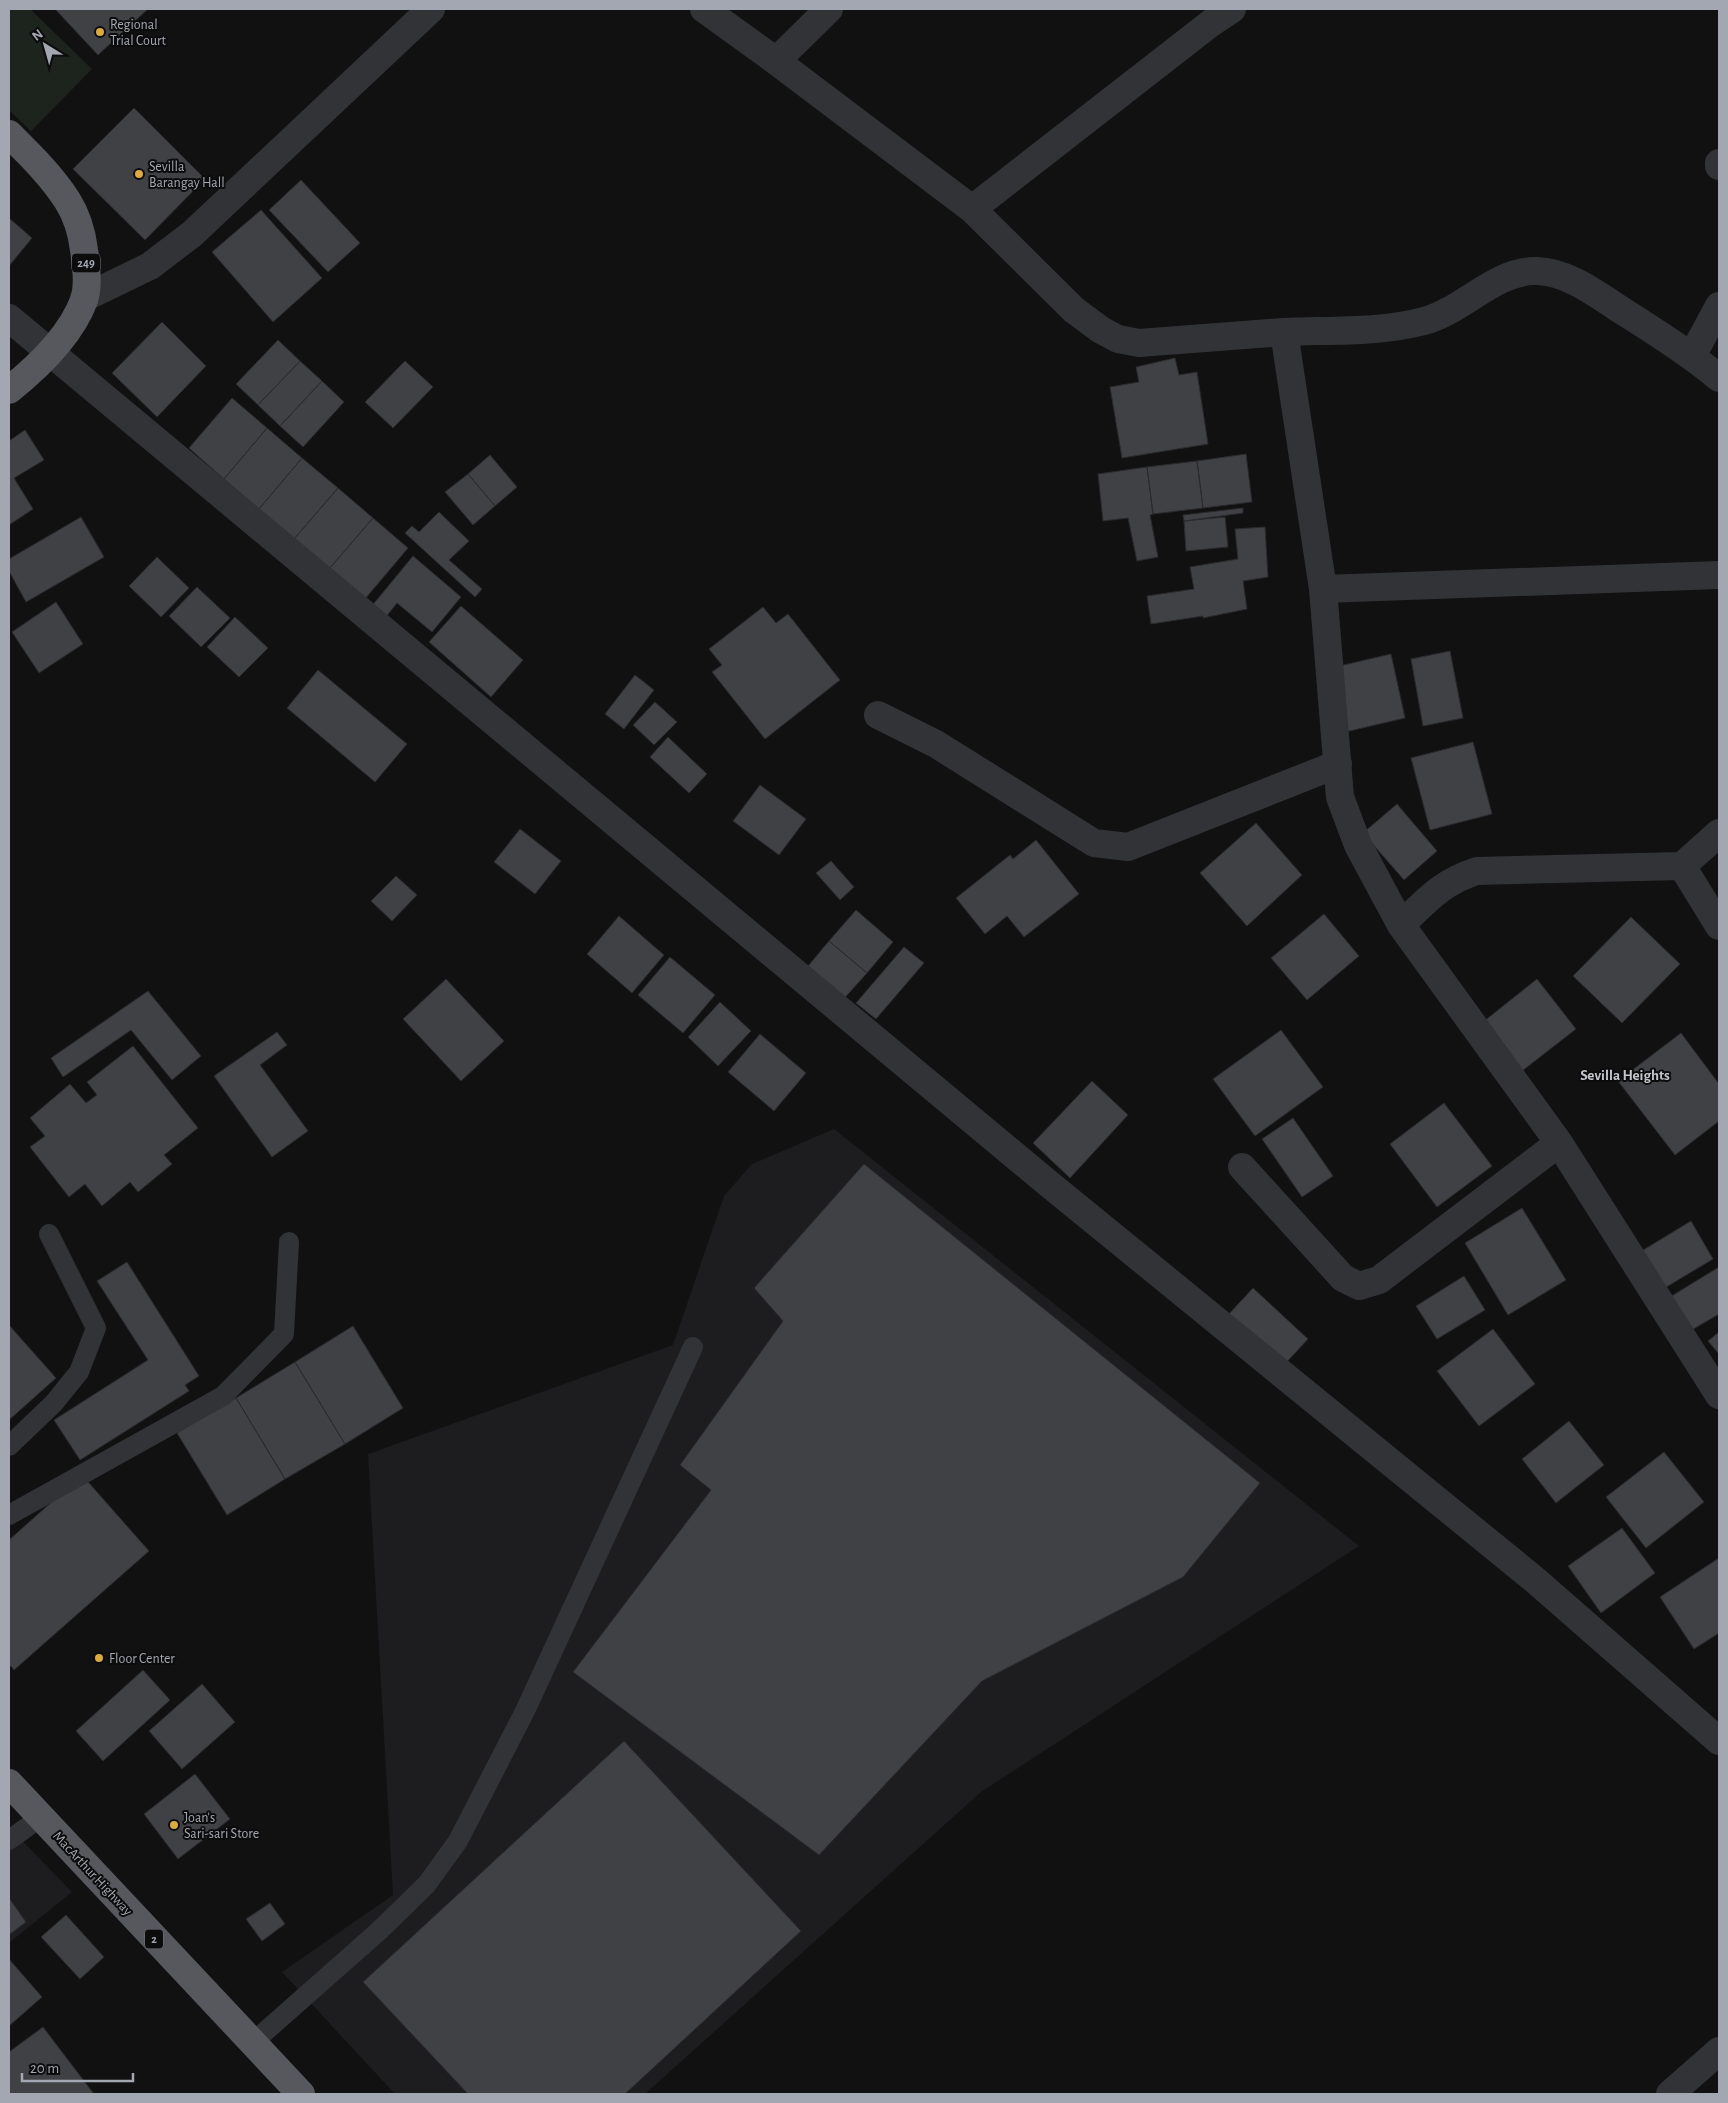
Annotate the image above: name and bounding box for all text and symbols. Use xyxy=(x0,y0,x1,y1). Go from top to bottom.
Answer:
place label: Regional Trial Court xyxy=(110,18,167,48)
north arrow xyxy=(20,20,70,70)
marker: Regional Trial Court xyxy=(94,26,106,38)
text: N xyxy=(30,27,46,44)
place label: Sevilla Barangay Hall xyxy=(149,160,225,190)
marker: Sevilla Barangay Hall xyxy=(133,168,145,180)
road number: 249 xyxy=(72,254,100,272)
district label: Sevilla Heights xyxy=(1580,1068,1670,1083)
marker: Floor Center xyxy=(93,1652,105,1664)
place label: Floor Center xyxy=(109,1652,175,1666)
place label: Joan's Sari-sari Store xyxy=(184,1811,259,1841)
marker: Joan's Sari-sari Store xyxy=(168,1819,180,1831)
street label: MacArthur Highway xyxy=(50,1829,135,1918)
road number: 2 xyxy=(145,1930,163,1948)
scale bar xyxy=(22,2050,134,2082)
text: 20 m xyxy=(30,2061,59,2076)

